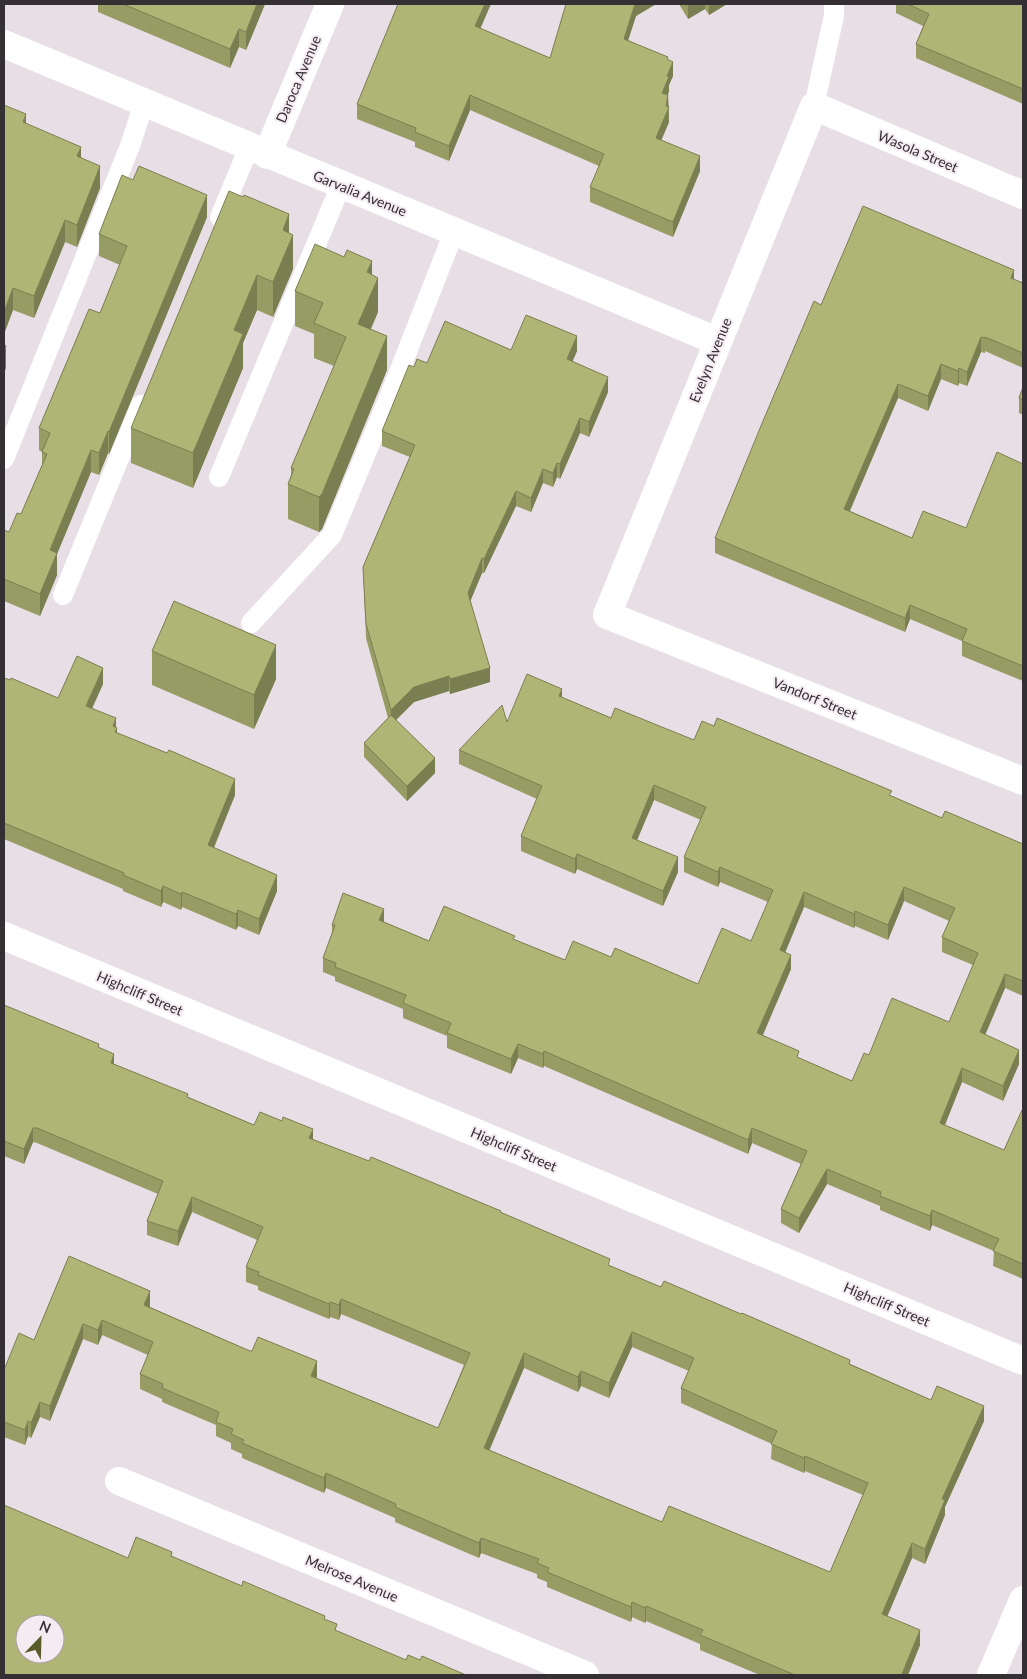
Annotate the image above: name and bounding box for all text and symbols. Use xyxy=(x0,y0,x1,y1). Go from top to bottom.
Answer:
street label: Daroca Avenue xyxy=(272,33,324,125)
street label: Wasola Street xyxy=(875,126,961,176)
street label: Garvalia Avenue xyxy=(311,167,409,219)
street label: Evelyn Avenue xyxy=(685,315,735,405)
street label: Vandorf Street xyxy=(770,673,860,723)
street label: Highcliff Street xyxy=(94,967,186,1019)
street label: Highcliff Street xyxy=(468,1123,560,1175)
street label: Highcliff Street xyxy=(841,1278,933,1330)
street label: Melrose Avenue xyxy=(303,1551,401,1605)
north arrow xyxy=(15,1614,65,1664)
text: N xyxy=(37,1617,54,1637)

